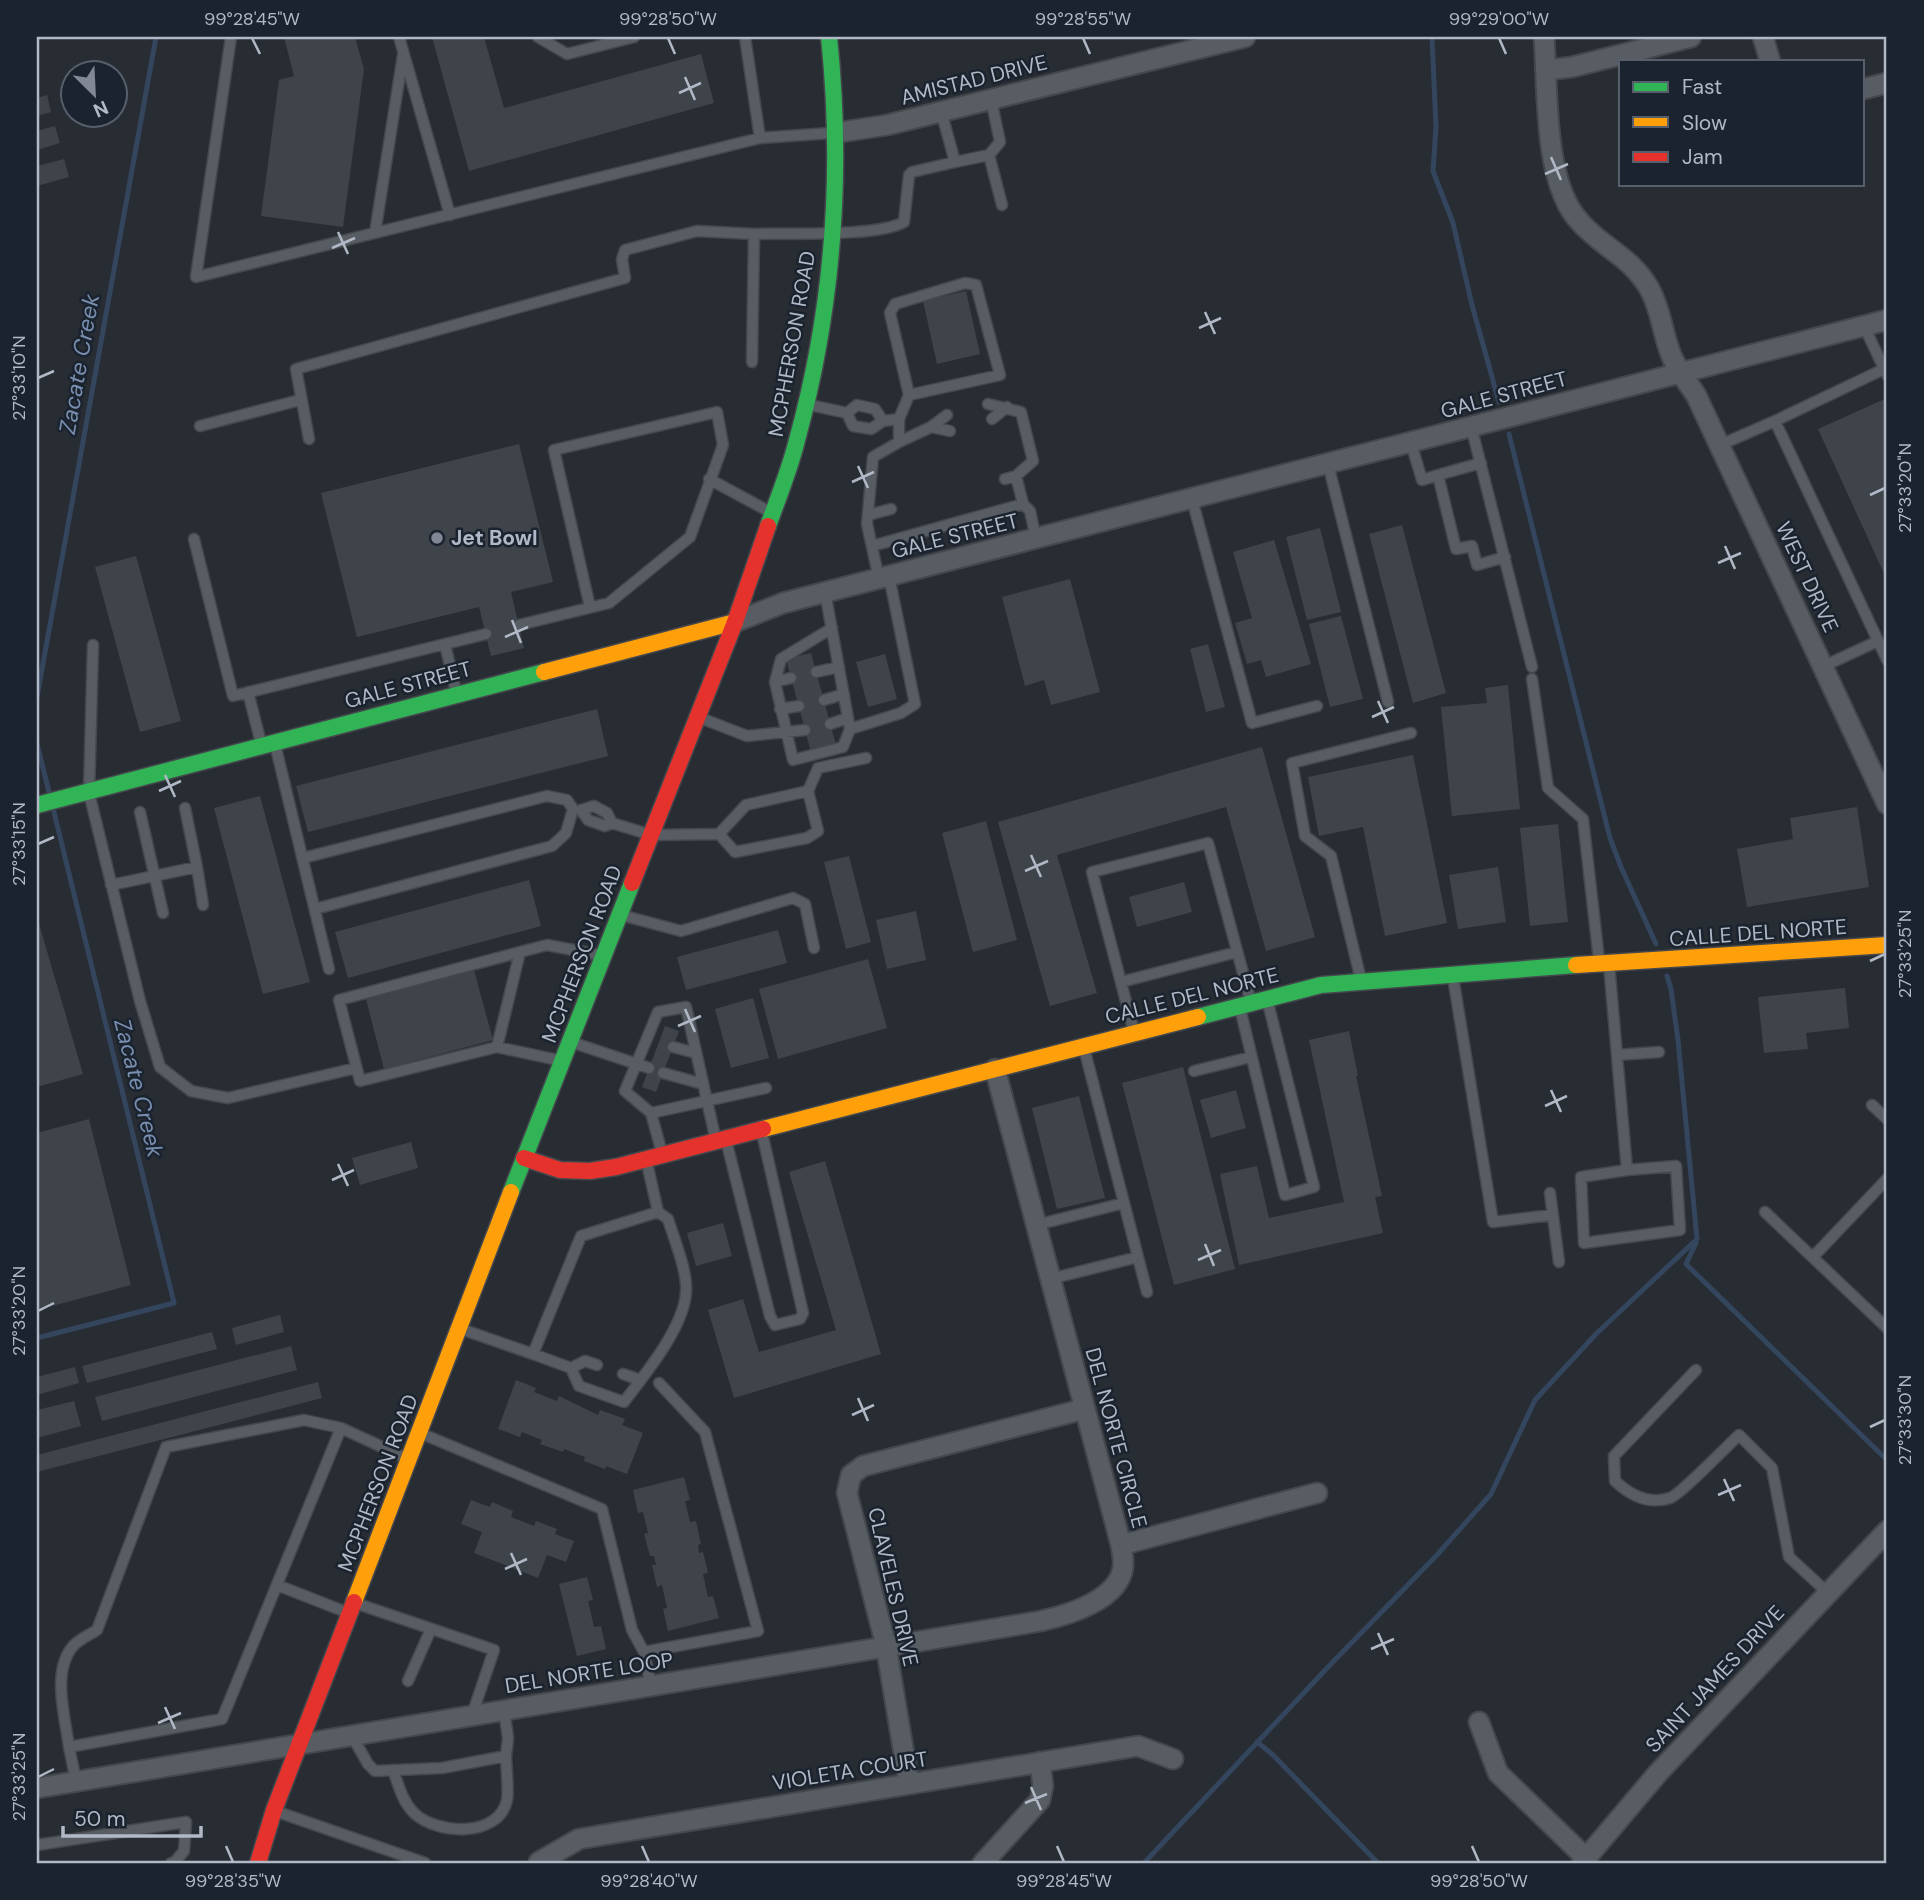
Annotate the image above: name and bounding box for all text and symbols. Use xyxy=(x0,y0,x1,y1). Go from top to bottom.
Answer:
text: 99°28'45"W xyxy=(204,7,300,31)
text: 99°28'50"W xyxy=(619,7,717,31)
text: 99°28'55"W xyxy=(1035,7,1131,31)
text: 99°29'00"W xyxy=(1449,7,1549,31)
street label: AMISTAD DRIVE xyxy=(898,48,1050,112)
north arrow xyxy=(60,60,130,130)
legend xyxy=(1619,60,1864,186)
text: Fast xyxy=(1682,73,1722,101)
text: N xyxy=(89,95,112,123)
text: Slow xyxy=(1682,109,1727,137)
text: Jam xyxy=(1682,143,1723,171)
street label: MCPHERSON ROAD xyxy=(762,249,822,439)
water label: Zacate Creek xyxy=(52,291,106,436)
text: 27°33'10"N xyxy=(7,335,31,421)
street label: GALE STREET xyxy=(1438,365,1571,425)
text: 27°33'20"N xyxy=(1893,443,1917,533)
street label: GALE STREET xyxy=(889,507,1022,565)
street label: WEST DRIVE xyxy=(1769,517,1845,637)
place label: Jet Bowl xyxy=(451,524,538,552)
marker: Jet Bowl xyxy=(429,530,445,546)
street label: GALE STREET xyxy=(342,655,475,715)
text: 27°33'15"N xyxy=(7,802,31,886)
street label: MCPHERSON ROAD xyxy=(535,861,629,1047)
text: 27°33'25"N xyxy=(1893,910,1917,998)
street label: CALLE DEL NORTE xyxy=(1668,913,1848,953)
street label: CALLE DEL NORTE xyxy=(1102,961,1282,1031)
water label: Zacate Creek xyxy=(107,1016,171,1161)
text: 27°33'20"N xyxy=(7,1266,31,1356)
street label: DEL NORTE CIRCLE xyxy=(1078,1345,1154,1531)
text: 27°33'30"N xyxy=(1893,1375,1917,1465)
street label: MCPHERSON ROAD xyxy=(331,1390,425,1576)
street label: CLAVELES DRIVE xyxy=(861,1505,925,1669)
street label: SAINT JAMES DRIVE xyxy=(1639,1599,1791,1759)
street label: DEL NORTE LOOP xyxy=(503,1646,675,1700)
text: 27°33'25"N xyxy=(7,1733,31,1821)
street label: VIOLETA COURT xyxy=(770,1745,930,1797)
scale bar xyxy=(63,1795,201,1839)
text: 50 m xyxy=(74,1805,125,1833)
text: 99°28'35"W xyxy=(185,1869,281,1893)
text: 99°28'40"W xyxy=(600,1869,698,1893)
text: 99°28'45"W xyxy=(1016,1869,1112,1893)
text: 99°28'50"W xyxy=(1430,1869,1528,1893)

